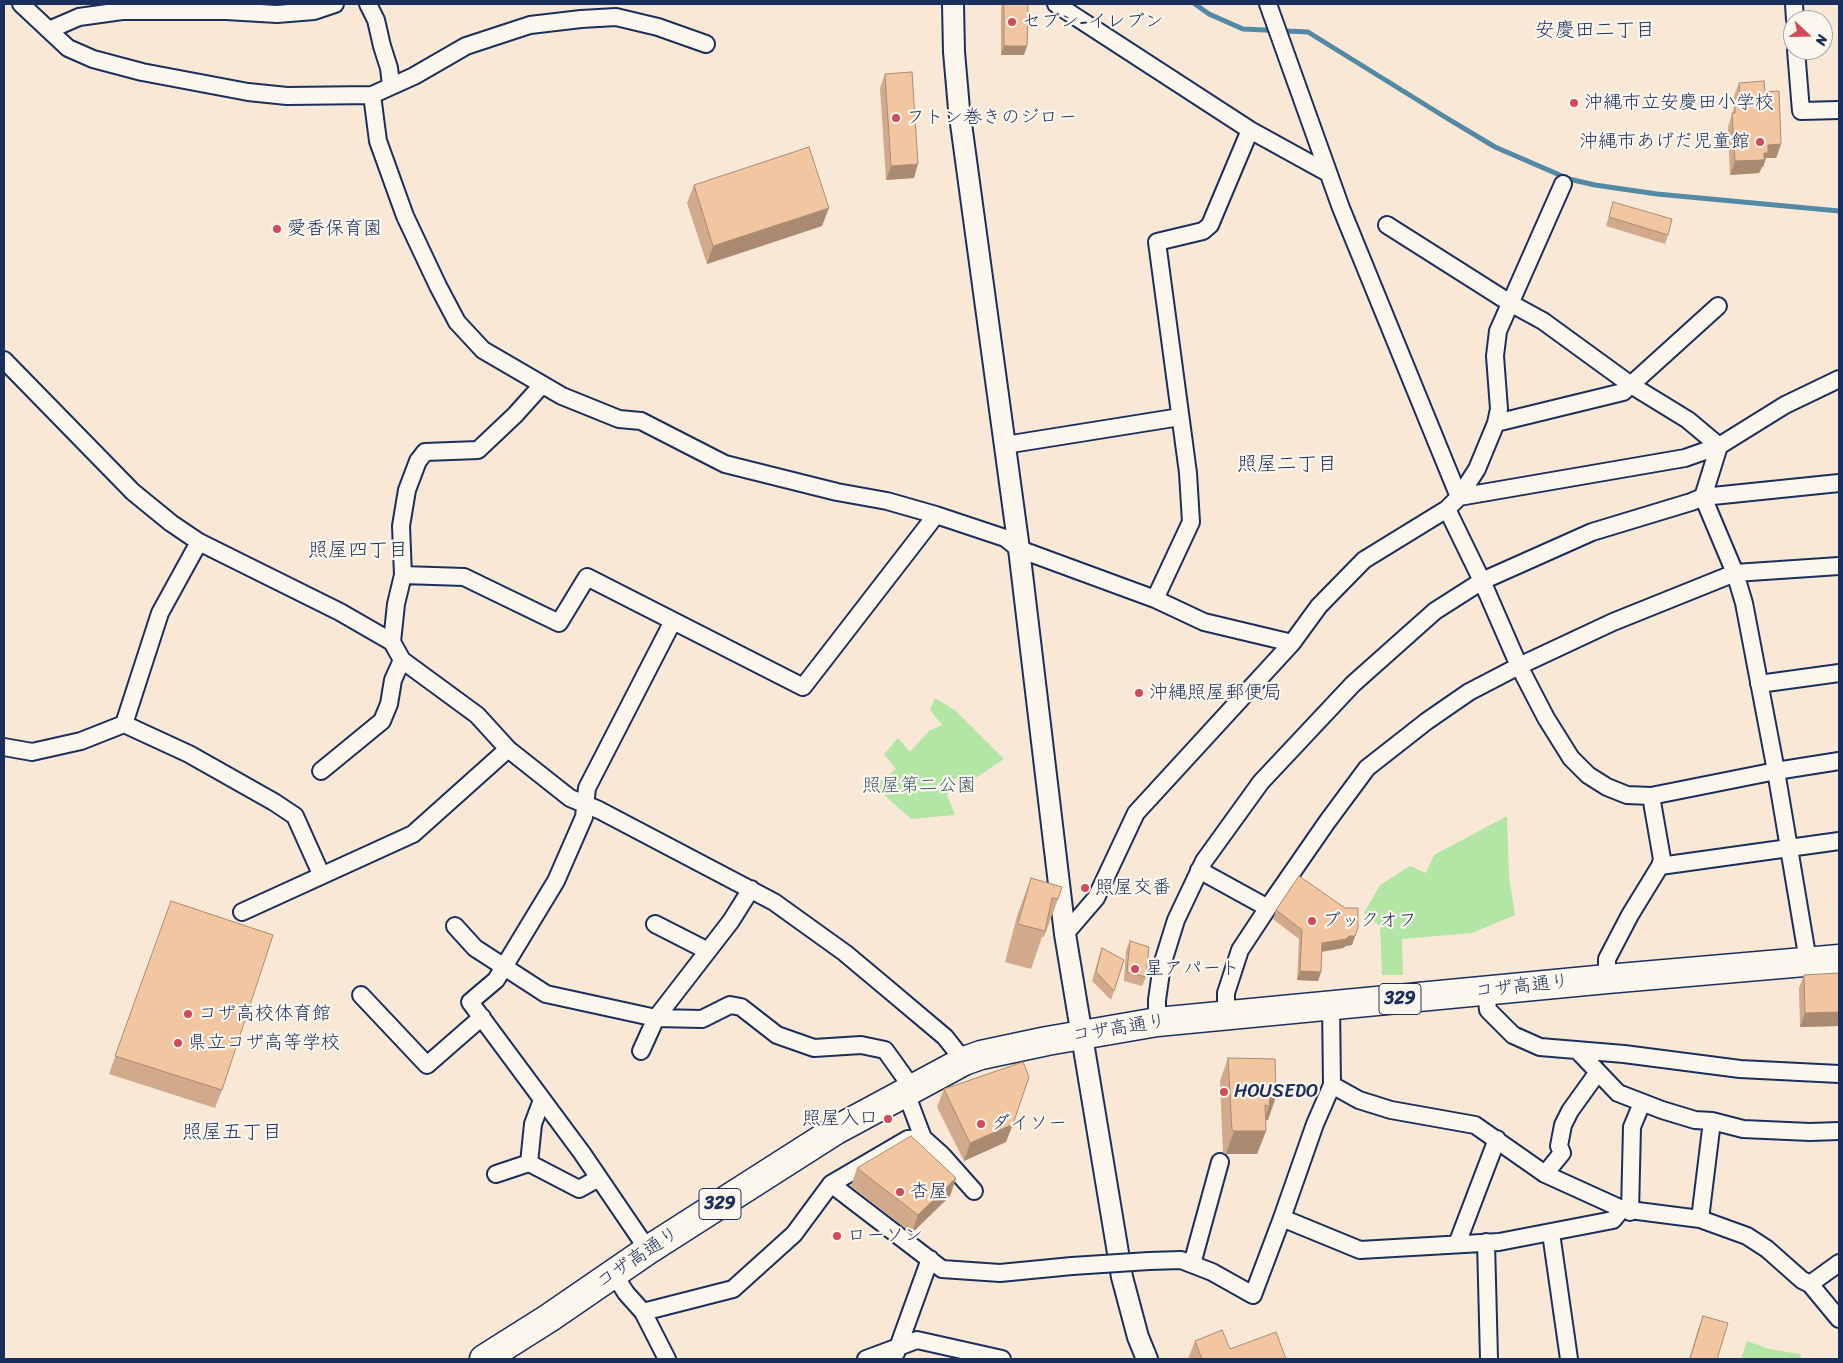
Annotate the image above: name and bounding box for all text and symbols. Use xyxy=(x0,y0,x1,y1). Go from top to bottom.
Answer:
north arrow xyxy=(1783,10,1833,60)
place label: セブン-イレブン xyxy=(1022,11,1164,33)
marker: セブン-イレブン xyxy=(1006,16,1018,28)
district label: 安慶田二丁目 xyxy=(1535,19,1655,43)
text: N xyxy=(1808,31,1835,49)
place label: 沖縄市立安慶田小学校 xyxy=(1584,92,1774,114)
marker: 沖縄市立安慶田小学校 xyxy=(1568,97,1580,109)
place label: フトン巻きのジロー xyxy=(906,107,1077,129)
marker: フトン巻きのジロー xyxy=(890,112,902,124)
place label: 沖縄市あげだ児童館 xyxy=(1579,131,1750,153)
marker: 沖縄市あげだ児童館 xyxy=(1754,136,1766,148)
place label: 愛香保育園 xyxy=(287,218,382,240)
marker: 愛香保育園 xyxy=(271,223,283,235)
district label: 照屋二丁目 xyxy=(1237,453,1337,477)
district label: 照屋四丁目 xyxy=(308,539,408,563)
place label: 沖縄照屋郵便局 xyxy=(1149,682,1282,704)
marker: 沖縄照屋郵便局 xyxy=(1133,687,1145,699)
park label: 照屋第二公園 xyxy=(862,775,976,797)
place label: 照屋交番 xyxy=(1095,877,1171,899)
marker: 照屋交番 xyxy=(1079,882,1091,894)
place label: ブックオフ xyxy=(1322,910,1417,932)
marker: ブックオフ xyxy=(1306,915,1318,927)
place label: 星アパート xyxy=(1145,958,1240,980)
marker: 星アパート xyxy=(1129,963,1141,975)
street label: コザ高通り xyxy=(1474,971,1570,1003)
road number: 329 xyxy=(1379,984,1421,1014)
place label: コザ高校体育館 xyxy=(198,1003,331,1025)
marker: コザ高校体育館 xyxy=(182,1008,194,1020)
street label: コザ高通り xyxy=(1070,1010,1168,1048)
place label: 県立コザ高等学校 xyxy=(188,1032,340,1054)
marker: 県立コザ高等学校 xyxy=(172,1037,184,1049)
place label: HOUSEDO xyxy=(1234,1081,1318,1103)
marker: HOUSEDO xyxy=(1218,1086,1230,1098)
place label: 照屋入口 xyxy=(802,1108,878,1130)
marker: 照屋入口 xyxy=(882,1113,894,1125)
place label: ダイソー xyxy=(991,1113,1067,1135)
marker: ダイソー xyxy=(975,1118,987,1130)
district label: 照屋五丁目 xyxy=(182,1121,282,1145)
place label: 杏屋 xyxy=(910,1181,948,1203)
marker: 杏屋 xyxy=(894,1186,906,1198)
road number: 329 xyxy=(699,1188,741,1220)
street label: コザ高通り xyxy=(592,1222,684,1294)
place label: ローソン xyxy=(847,1225,923,1247)
marker: ローソン xyxy=(831,1230,843,1242)

